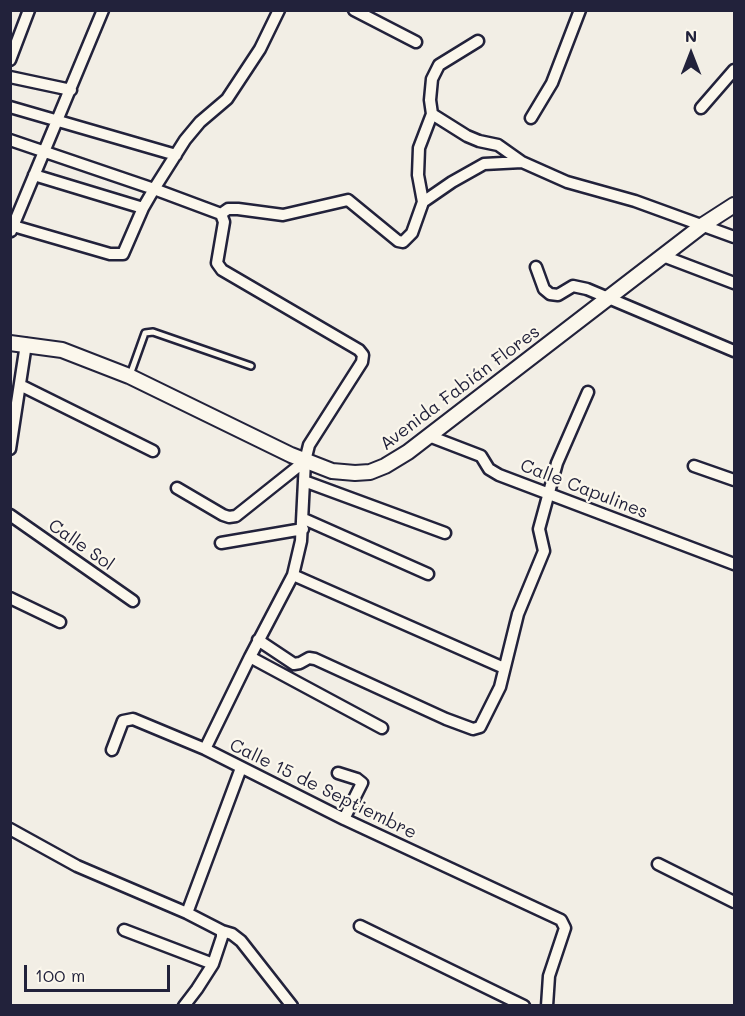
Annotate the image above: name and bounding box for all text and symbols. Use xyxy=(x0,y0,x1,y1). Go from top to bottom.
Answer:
north arrow xyxy=(661,24,721,84)
text: N xyxy=(685,25,697,46)
street label: Avenida Fabián Flores xyxy=(376,321,544,455)
street label: Calle Capulines xyxy=(517,455,651,523)
street label: Calle Sol xyxy=(44,515,118,575)
street label: Calle 15 de Septiembre xyxy=(226,734,420,844)
scale bar xyxy=(27,953,172,991)
text: 100 m xyxy=(35,963,85,987)

